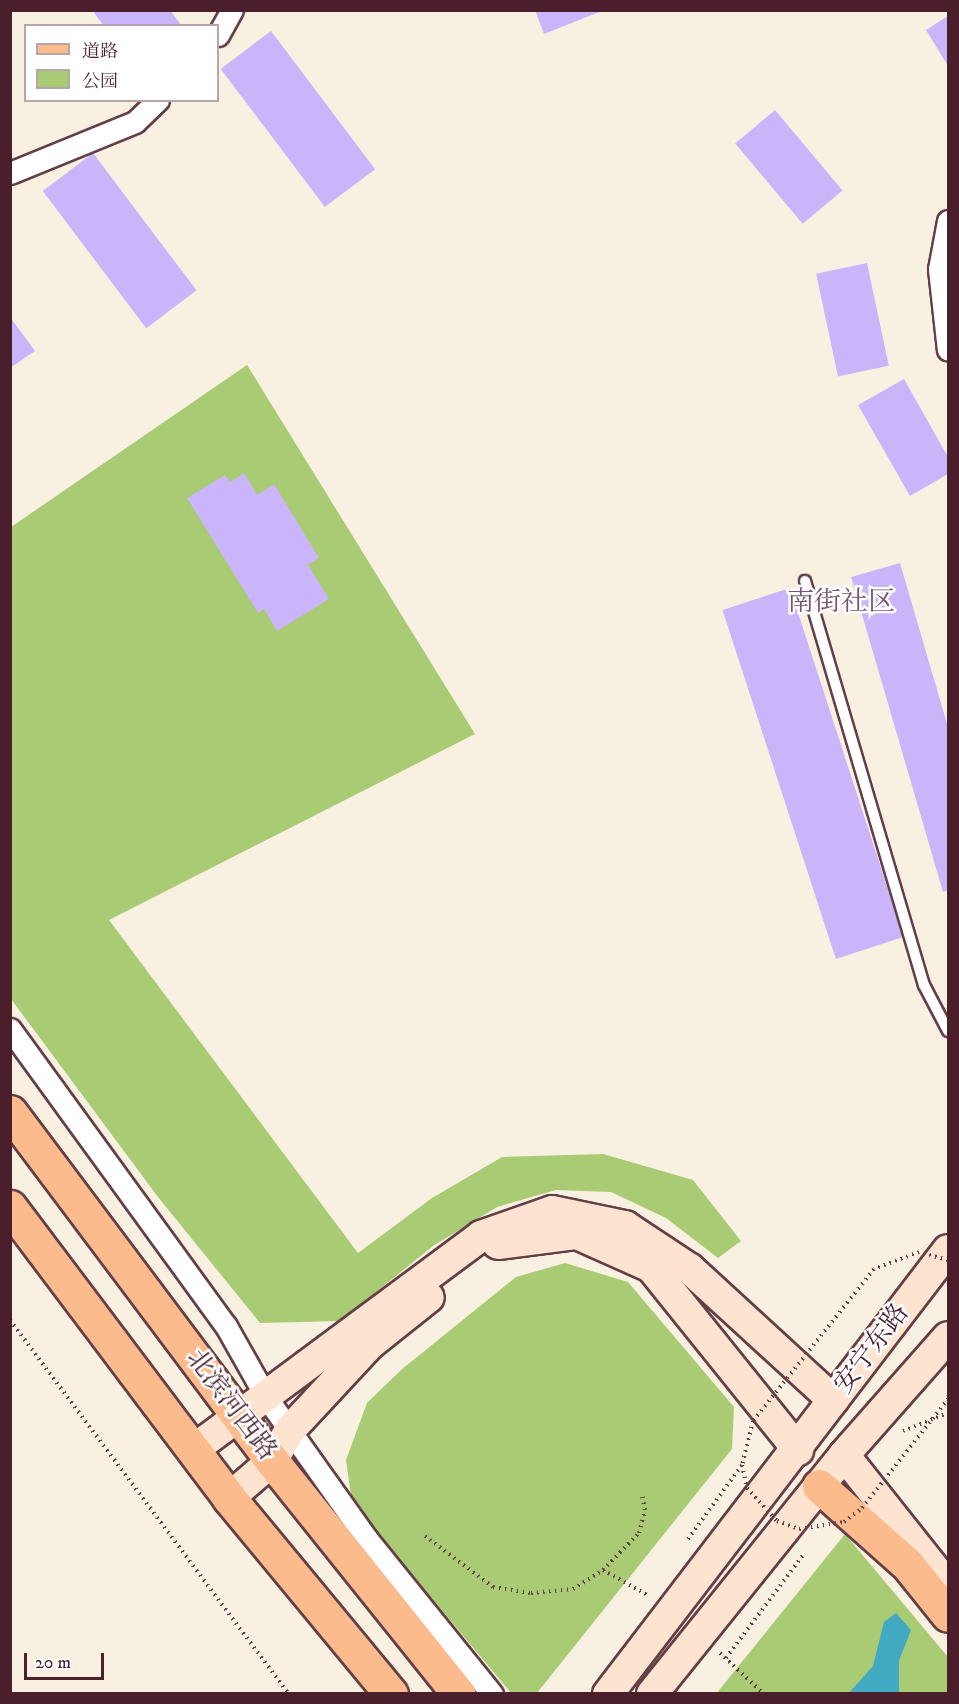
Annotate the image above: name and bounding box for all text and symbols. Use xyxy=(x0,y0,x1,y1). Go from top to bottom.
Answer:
legend xyxy=(24,24,219,102)
text: 道路 xyxy=(82,41,118,63)
text: 公园 xyxy=(82,71,118,93)
district label: 南街社区 xyxy=(787,587,895,619)
street label: 安宁东路 xyxy=(828,1298,916,1400)
street label: 北滨河西路 xyxy=(179,1344,283,1466)
scale bar xyxy=(27,1641,106,1679)
text: 20 m xyxy=(35,1652,71,1674)

